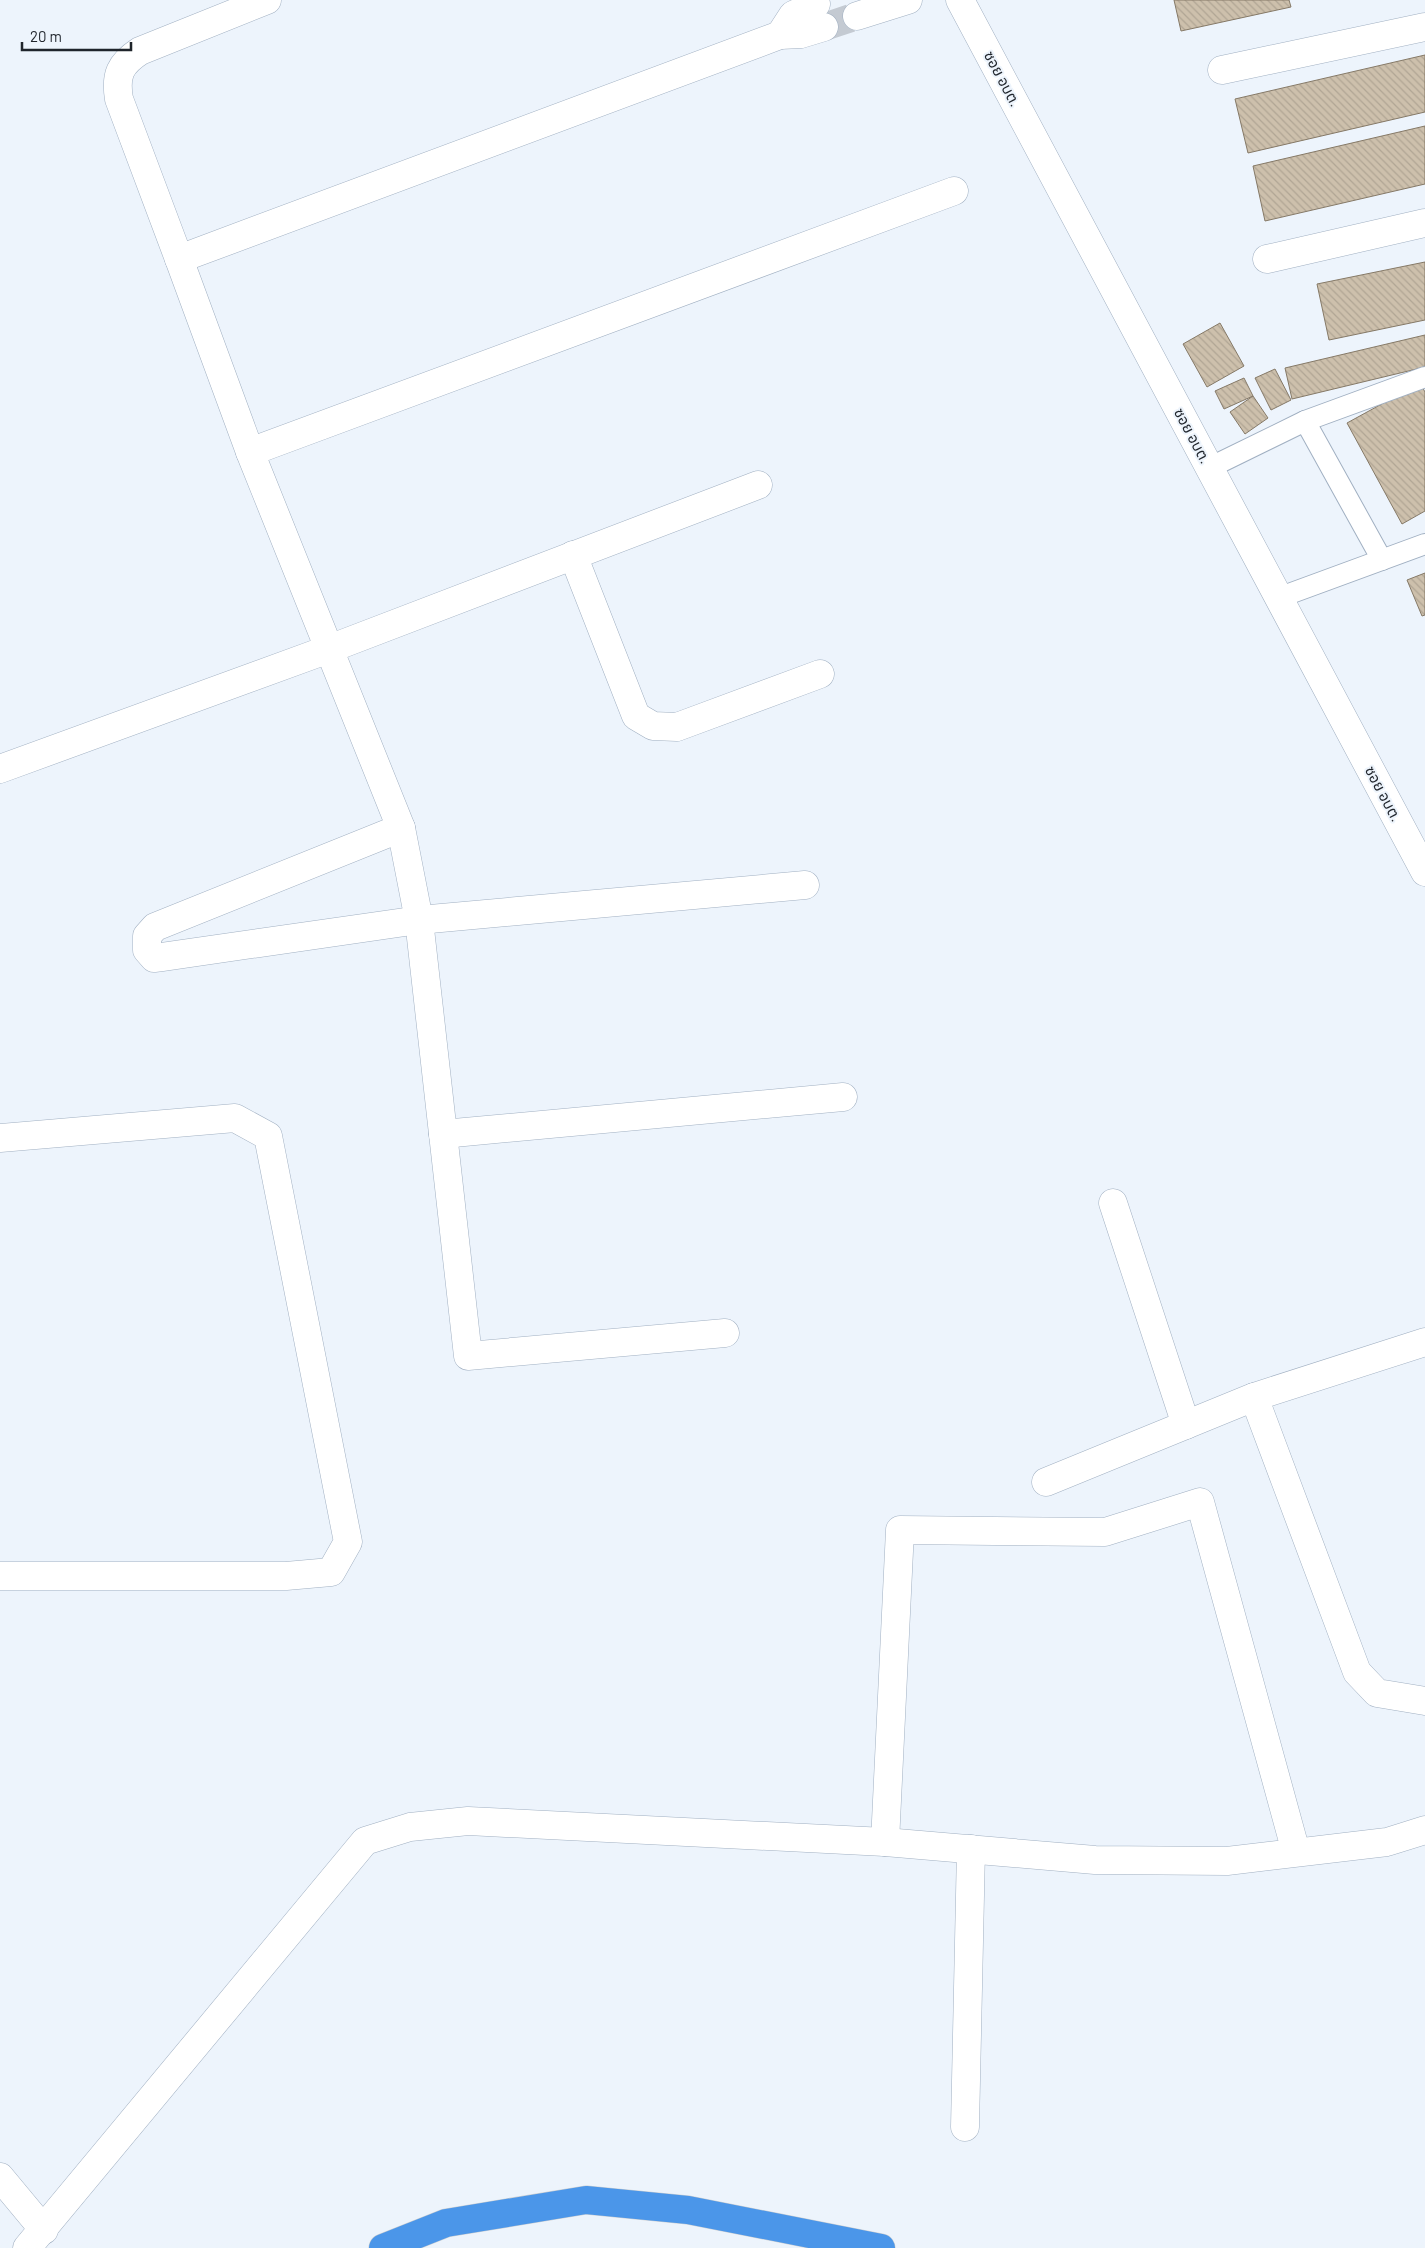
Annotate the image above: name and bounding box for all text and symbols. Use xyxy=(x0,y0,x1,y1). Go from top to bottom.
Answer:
scale bar xyxy=(22,20,131,52)
text: 20 m xyxy=(30,27,62,45)
street label: ซอย อบต. xyxy=(981,48,1025,109)
street label: ซอย อบต. xyxy=(1171,405,1215,466)
street label: ซอย อบต. xyxy=(1362,763,1406,824)

